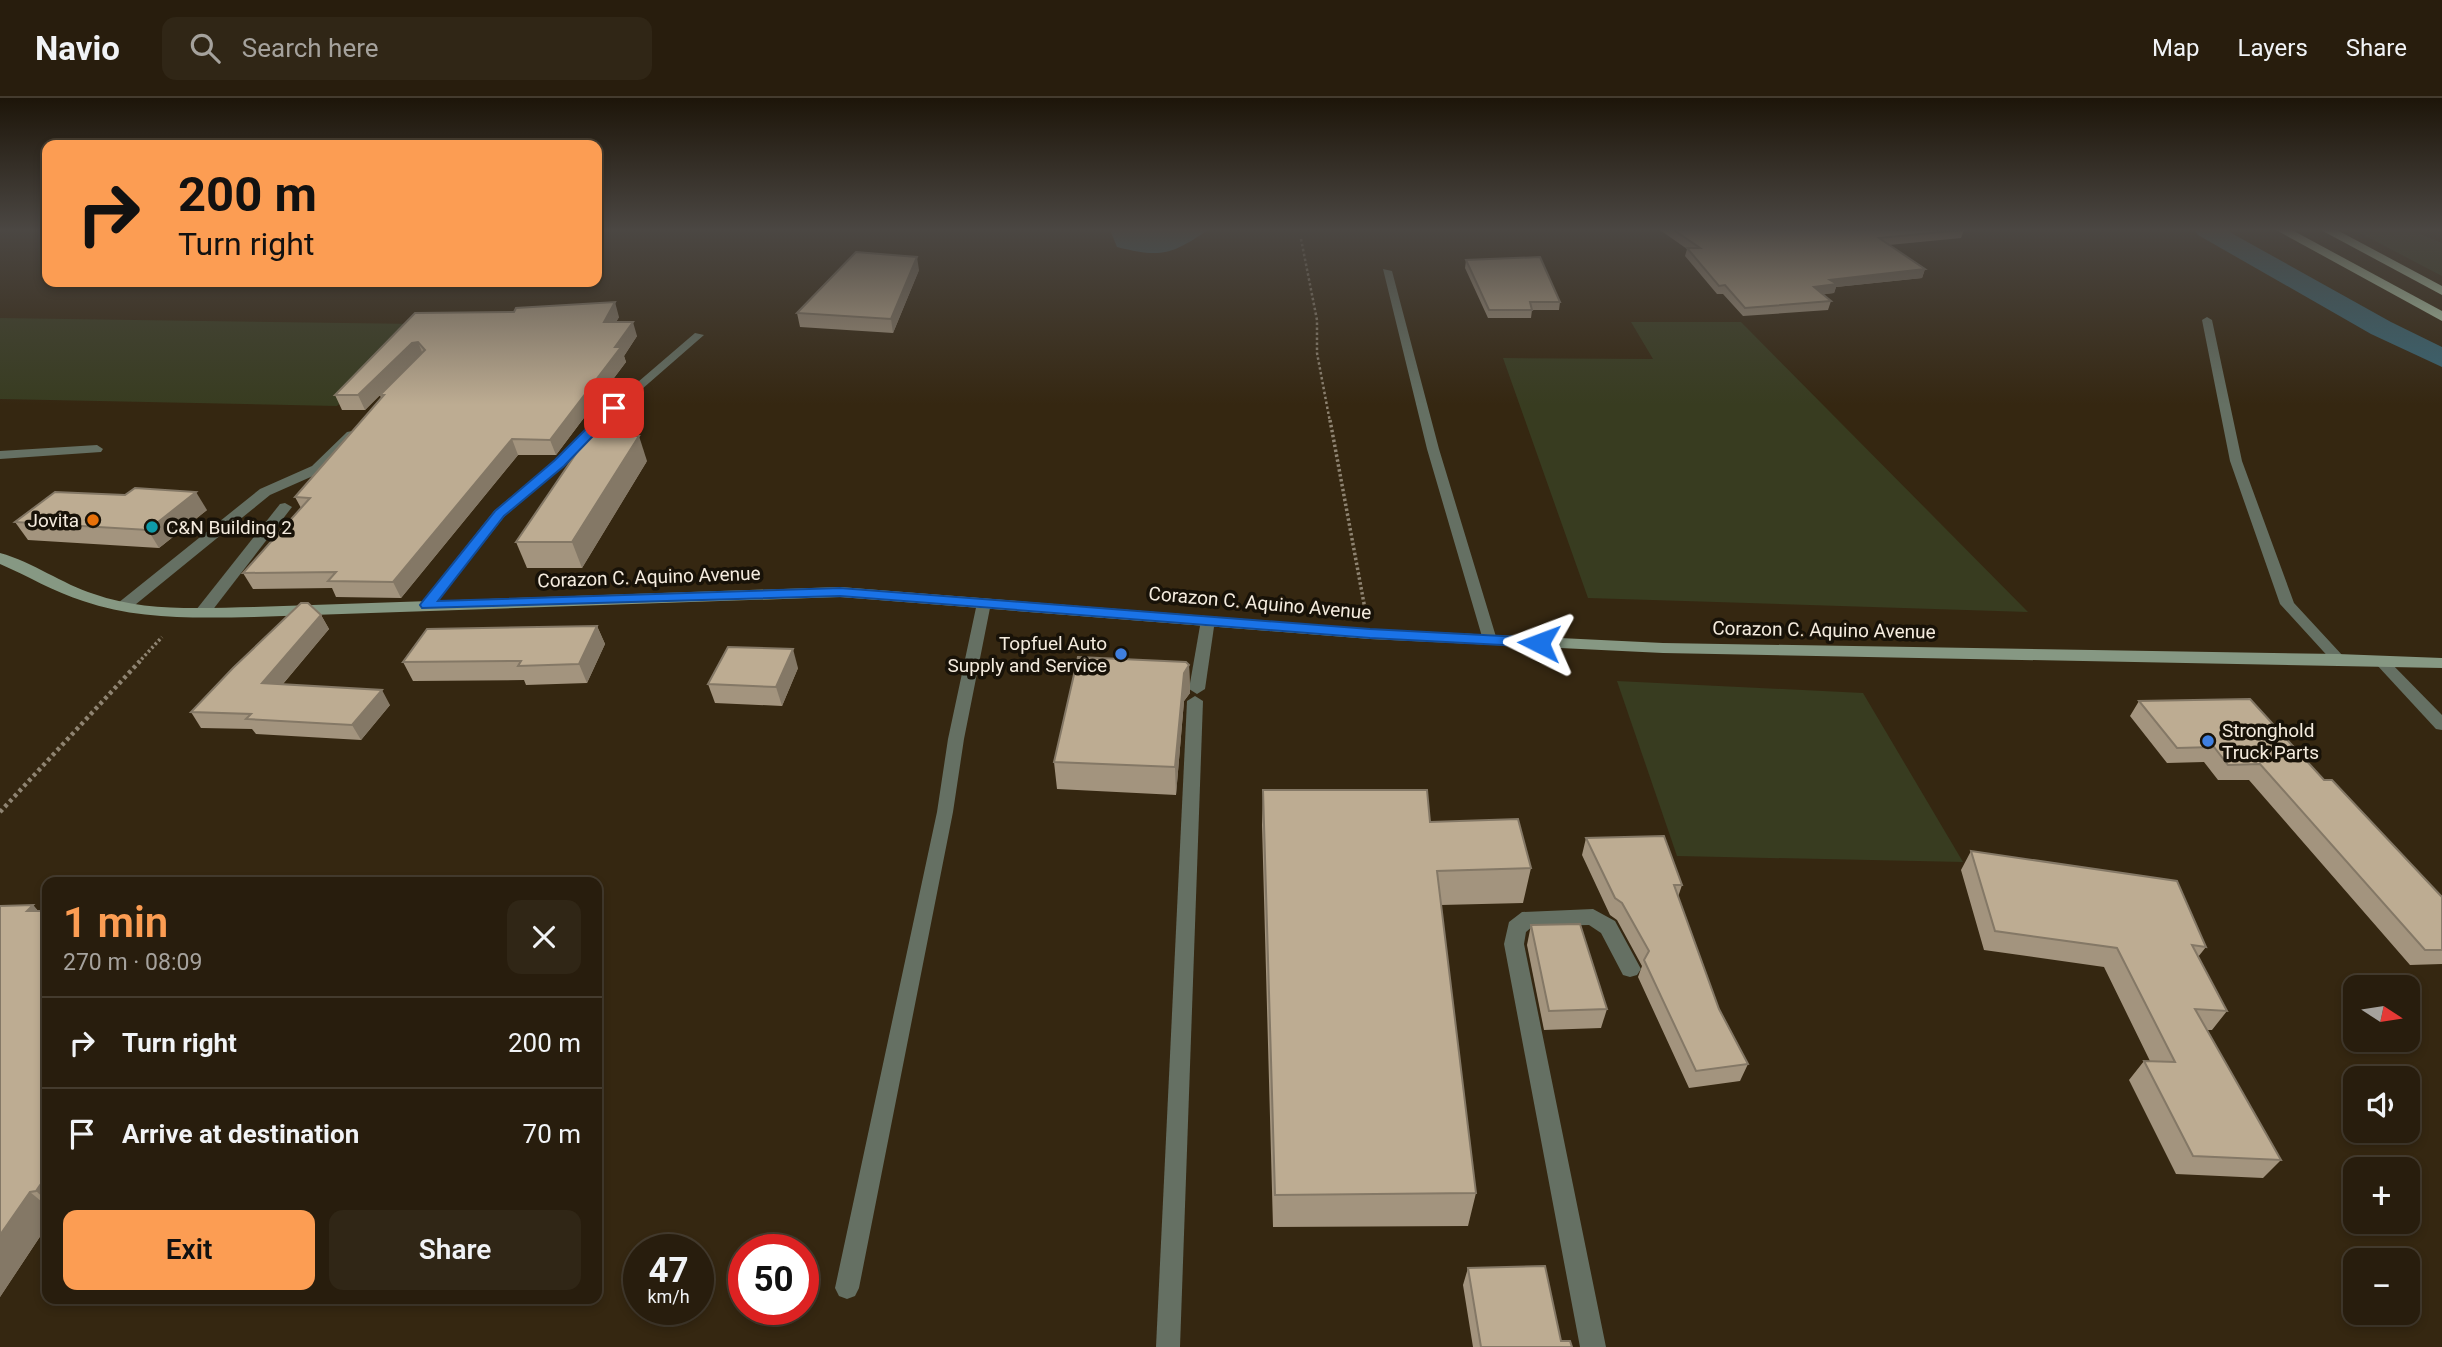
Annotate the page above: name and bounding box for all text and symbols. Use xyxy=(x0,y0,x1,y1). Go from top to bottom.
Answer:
search box xyxy=(162,17,652,80)
text: Navio xyxy=(35,29,120,68)
icon: search xyxy=(186,29,224,67)
text: Search here xyxy=(242,33,379,63)
text: Map xyxy=(2152,34,2200,62)
text: Layers xyxy=(2238,34,2308,62)
text: Share xyxy=(2346,34,2407,62)
text: 200 m xyxy=(178,166,317,223)
icon: right xyxy=(63,168,154,259)
text: Turn right xyxy=(178,225,314,263)
pin xyxy=(584,378,644,438)
icon: arrive xyxy=(595,389,633,427)
place label: Jovita xyxy=(27,509,79,532)
marker: Jovita xyxy=(85,512,101,528)
place label: C&N Building 2 xyxy=(166,516,292,539)
marker: C&N Building 2 xyxy=(144,519,160,535)
street label: Corazon C. Aquino Avenue xyxy=(537,562,761,592)
street label: Corazon C. Aquino Avenue xyxy=(1148,582,1372,624)
position arrow xyxy=(1502,606,1576,680)
street label: Corazon C. Aquino Avenue xyxy=(1712,617,1936,643)
place label: Topfuel Auto Supply and Service xyxy=(948,632,1107,677)
marker: Topfuel Auto Supply and Service xyxy=(1113,646,1129,662)
place label: Stronghold Truck Parts xyxy=(2222,719,2319,764)
marker: Stronghold Truck Parts xyxy=(2200,733,2216,749)
text: 1 min xyxy=(63,898,168,947)
button: close xyxy=(507,900,581,974)
text: 270 m · 08:09 xyxy=(63,949,202,976)
north arrow xyxy=(2343,975,2420,1052)
map controls xyxy=(2343,975,2420,1325)
icon: right xyxy=(63,1024,101,1062)
text: Turn right xyxy=(122,1028,237,1058)
text: 200 m xyxy=(508,1028,581,1058)
button: sound xyxy=(2343,1066,2420,1143)
icon: arrive xyxy=(63,1115,101,1153)
text: Arrive at destination xyxy=(122,1119,359,1149)
text: 70 m xyxy=(523,1119,581,1149)
button: + xyxy=(2343,1157,2420,1234)
button: Exit xyxy=(63,1210,315,1290)
button: Share xyxy=(329,1210,581,1290)
speed limit sign: 50 xyxy=(728,1234,819,1325)
button: − xyxy=(2343,1248,2420,1325)
text: 47 xyxy=(648,1250,689,1291)
text: km/h xyxy=(647,1286,690,1307)

